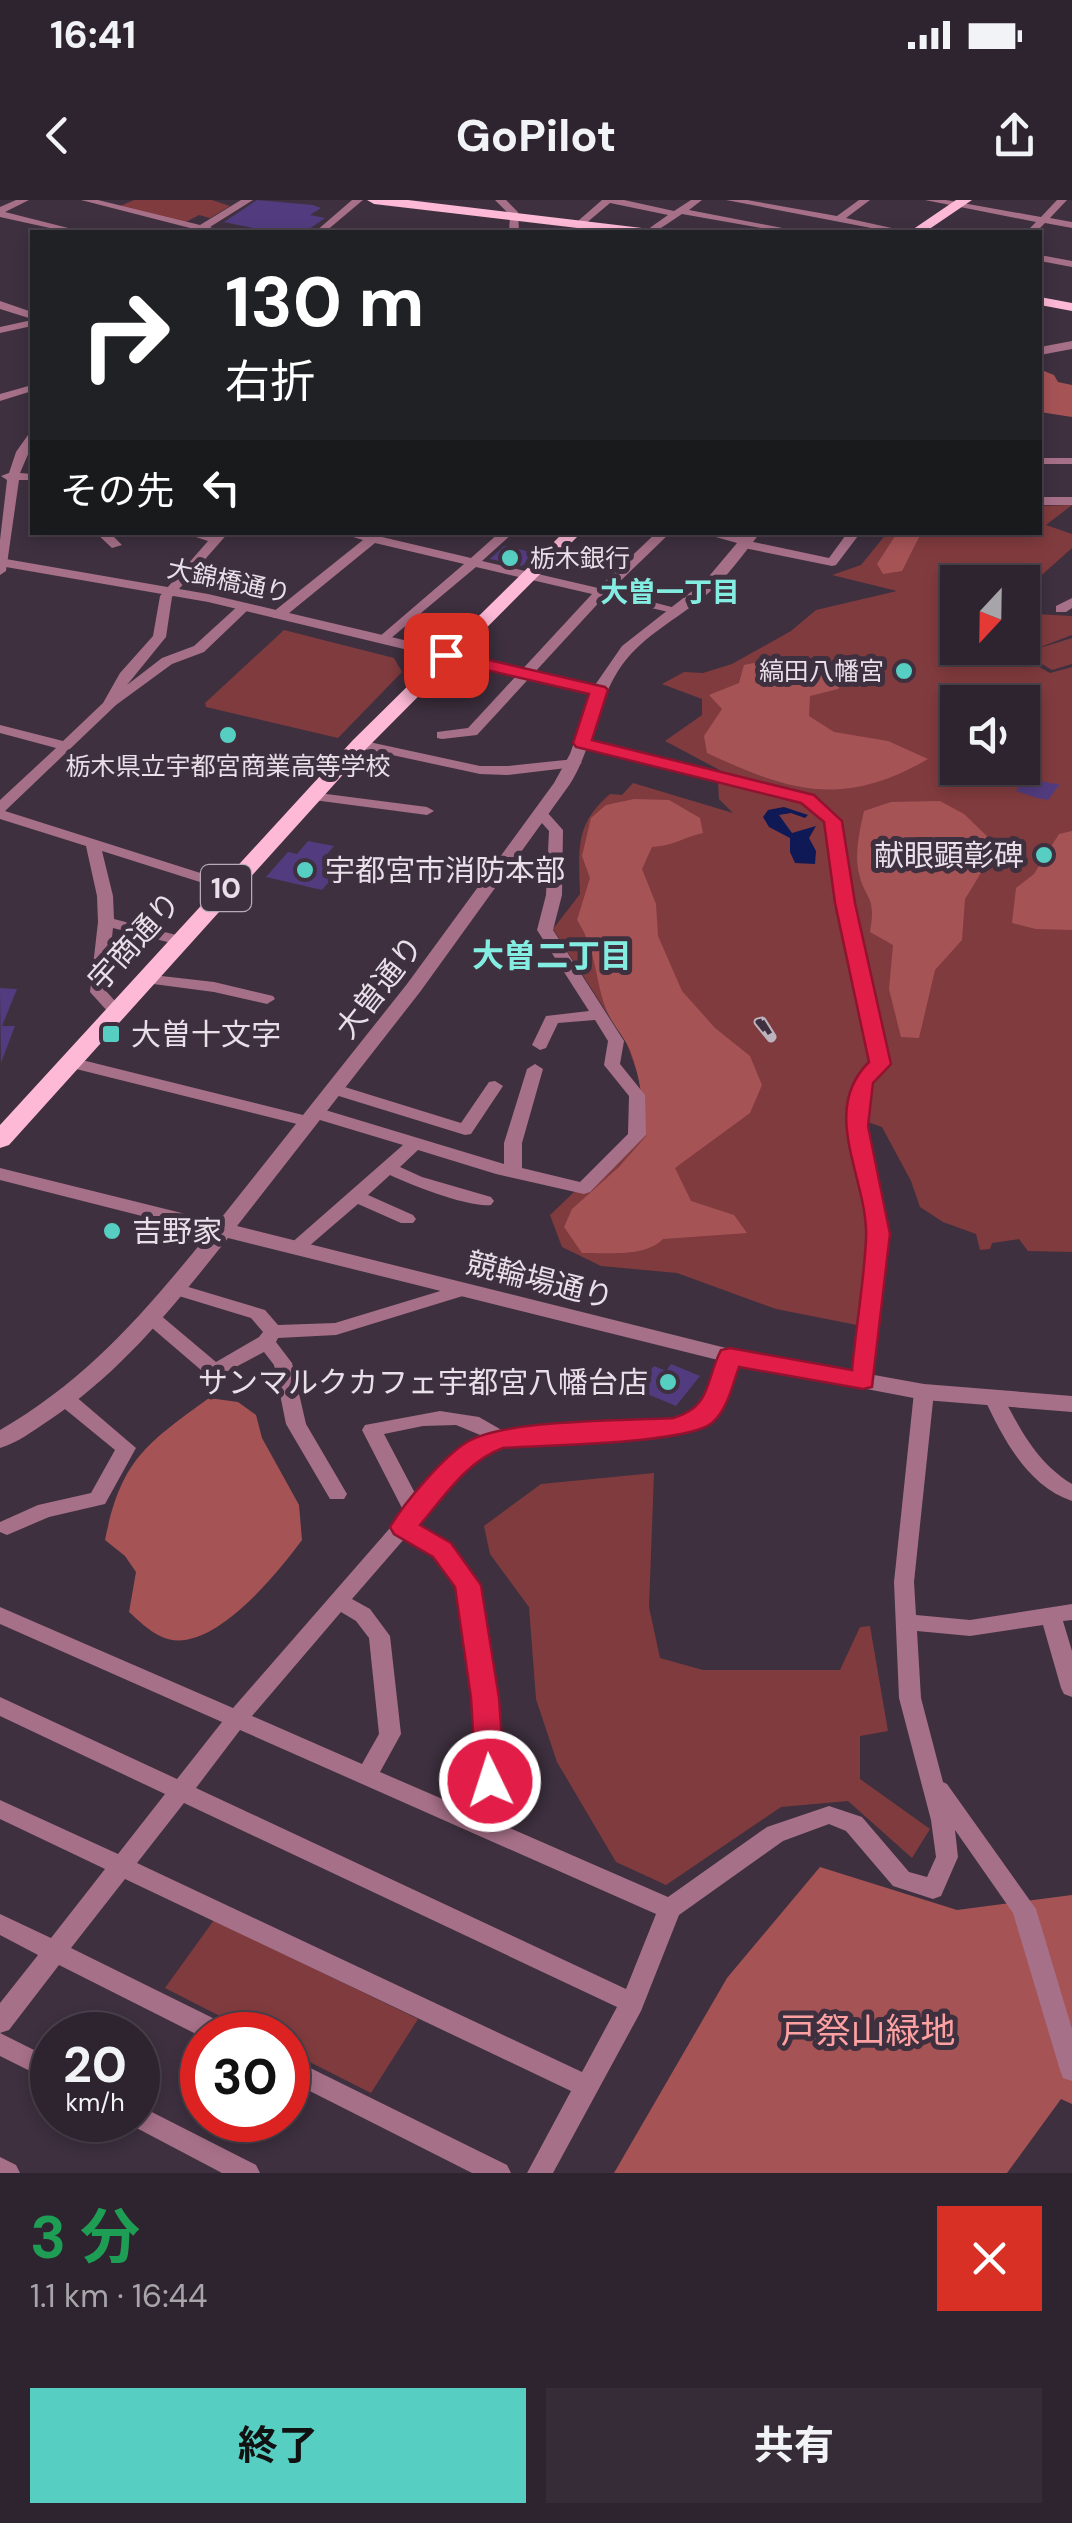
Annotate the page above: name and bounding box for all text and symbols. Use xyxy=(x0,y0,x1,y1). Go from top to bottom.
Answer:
text: 16:41 xyxy=(50,10,136,60)
text: GoPilot xyxy=(456,106,616,165)
icon: back xyxy=(30,108,85,163)
icon: share xyxy=(987,108,1042,163)
text: 130 m xyxy=(225,257,424,348)
icon: right xyxy=(60,270,190,400)
text: 右折 xyxy=(225,352,315,411)
icon: left xyxy=(194,460,249,515)
text: その先 xyxy=(60,466,174,516)
place label: 栃木銀行 xyxy=(530,542,630,575)
marker: 栃木銀行 xyxy=(499,547,521,569)
street label: 大錦橋通り xyxy=(164,552,294,610)
north arrow xyxy=(940,565,1040,665)
map controls xyxy=(940,565,1040,785)
district label: 大曽一丁目 xyxy=(600,574,740,611)
pin xyxy=(404,613,489,698)
icon: arrive xyxy=(419,628,474,683)
place label: 縞田八幡宮 xyxy=(759,655,884,688)
marker: 縞田八幡宮 xyxy=(893,660,915,682)
button: sound xyxy=(940,685,1040,785)
marker: 栃木県立宇都宮商業高等学校 xyxy=(217,724,239,746)
place label: 栃木県立宇都宮商業高等学校 xyxy=(65,750,391,783)
place label: 献眼顕彰碑 xyxy=(874,836,1024,875)
marker: 献眼顕彰碑 xyxy=(1033,844,1055,866)
place label: 宇都宮市消防本部 xyxy=(325,851,565,890)
marker: 宇都宮市消防本部 xyxy=(294,859,316,881)
road number: 10 xyxy=(201,865,251,911)
street label: 宇商通り xyxy=(79,883,189,999)
street label: 大曽通り xyxy=(327,928,431,1046)
district label: 大曽二丁目 xyxy=(472,935,632,977)
place label: 大曽十文字 xyxy=(131,1015,281,1054)
marker: 大曽十文字 xyxy=(100,1023,122,1045)
place label: 吉野家 xyxy=(132,1212,222,1251)
marker: 吉野家 xyxy=(101,1220,123,1242)
street label: 競輪場通り xyxy=(463,1243,617,1317)
place label: サンマルクカフェ宇都宮八幡台店 xyxy=(198,1363,648,1402)
marker: サンマルクカフェ宇都宮八幡台店 xyxy=(657,1371,679,1393)
position arrow xyxy=(438,1729,542,1833)
park label: 戸祭山緑地 xyxy=(780,2008,956,2054)
speed limit sign: 30 xyxy=(180,2012,310,2142)
text: 20 xyxy=(63,2032,127,2098)
text: km/h xyxy=(65,2086,125,2119)
text: 3 分 xyxy=(30,2198,140,2277)
button: close xyxy=(937,2206,1042,2311)
text: 1.1 km · 16:44 xyxy=(30,2275,207,2317)
button: 終了 xyxy=(30,2388,526,2503)
button: 共有 xyxy=(546,2388,1042,2503)

